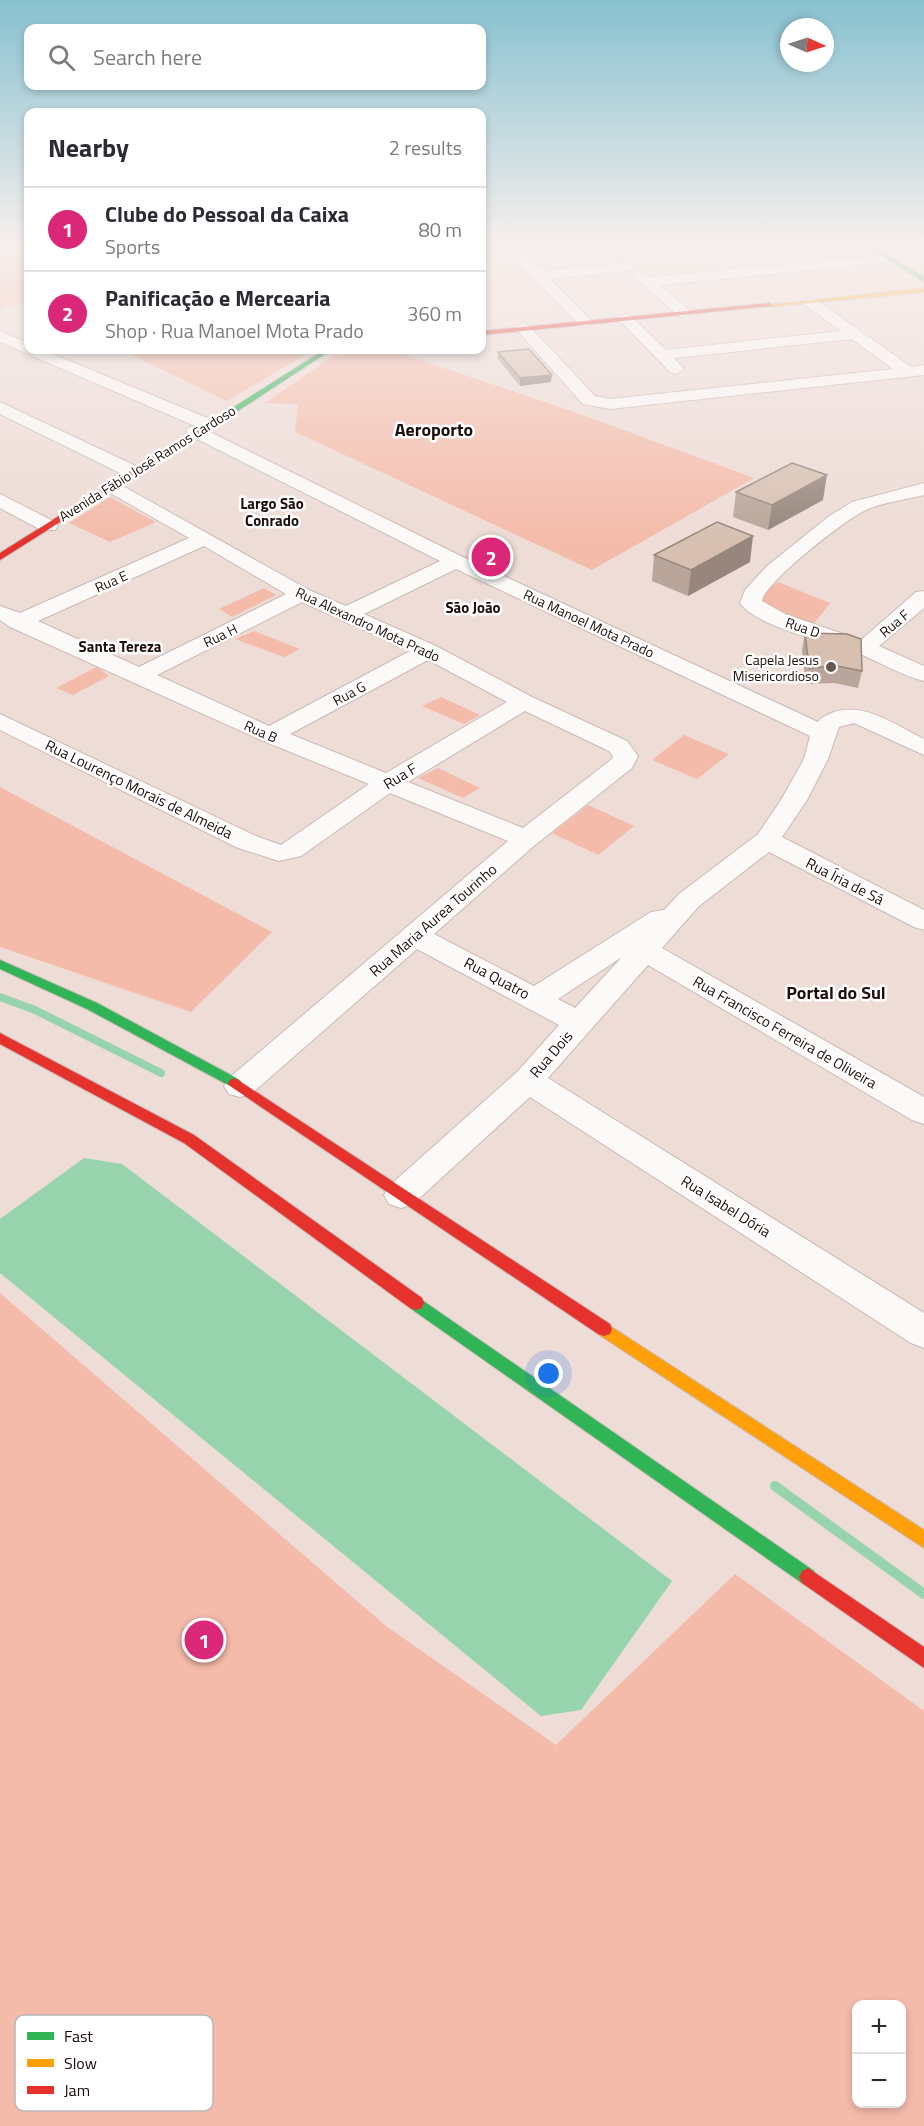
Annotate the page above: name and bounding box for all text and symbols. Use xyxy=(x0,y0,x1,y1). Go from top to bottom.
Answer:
north arrow xyxy=(780,18,834,72)
search box xyxy=(24,24,486,90)
text: Search here xyxy=(93,40,202,74)
icon: search xyxy=(45,41,78,74)
text: Nearby xyxy=(48,128,129,167)
text: 2 results xyxy=(389,132,462,163)
text: Clube do Pessoal da Caixa xyxy=(105,197,349,231)
text: 1 xyxy=(62,214,73,245)
text: 80 m xyxy=(418,214,462,245)
text: Sports xyxy=(105,231,160,262)
text: Panificação e Mercearia xyxy=(105,281,331,315)
text: 2 xyxy=(62,298,73,329)
text: 360 m xyxy=(407,298,462,329)
text: Shop · Rua Manoel Mota Prado xyxy=(105,315,364,346)
street label: Avenida Fábio José Ramos Cardoso xyxy=(55,400,239,526)
district label: Aeroporto xyxy=(395,416,473,443)
district label: Largo São Conrado xyxy=(240,492,304,532)
pin: 2 xyxy=(472,534,510,580)
street label: Rua E xyxy=(91,564,131,597)
street label: Rua Alexandro Mota Prado xyxy=(292,581,444,667)
street label: Rua Manoel Mota Prado xyxy=(520,583,658,663)
district label: São João xyxy=(445,596,501,619)
street label: Rua F xyxy=(874,604,914,642)
street label: Rua D xyxy=(783,611,823,643)
street label: Rua H xyxy=(199,618,241,652)
district label: Santa Tereza xyxy=(79,635,162,658)
place label: Capela Jesus Misericordioso xyxy=(733,649,819,686)
marker: Capela Jesus Misericordioso xyxy=(824,660,838,674)
street label: Rua G xyxy=(329,676,369,710)
street label: Rua B xyxy=(241,714,281,748)
street label: Rua Lourenço Morais de Almeida xyxy=(41,733,237,845)
street label: Rua F xyxy=(379,757,421,795)
street label: Rua Íria de Sá xyxy=(802,851,889,911)
street label: Rua Maria Aurea Tourinho xyxy=(364,858,502,982)
street label: Rua Quatro xyxy=(460,951,534,1005)
street label: Rua Francisco Ferreira de Oliveira xyxy=(689,970,882,1094)
district label: Portal do Sul xyxy=(786,979,886,1006)
street label: Rua Dois xyxy=(524,1025,578,1083)
street label: Rua Isabel Dória xyxy=(677,1169,776,1243)
your location xyxy=(534,1359,563,1388)
pin: 1 xyxy=(184,1618,224,1662)
map controls xyxy=(852,2000,906,2108)
button: + xyxy=(852,2000,906,2054)
legend xyxy=(15,2015,213,2111)
text: Fast xyxy=(64,2024,93,2048)
text: Slow xyxy=(64,2051,97,2075)
button: − xyxy=(852,2054,906,2108)
text: Jam xyxy=(64,2078,90,2102)

